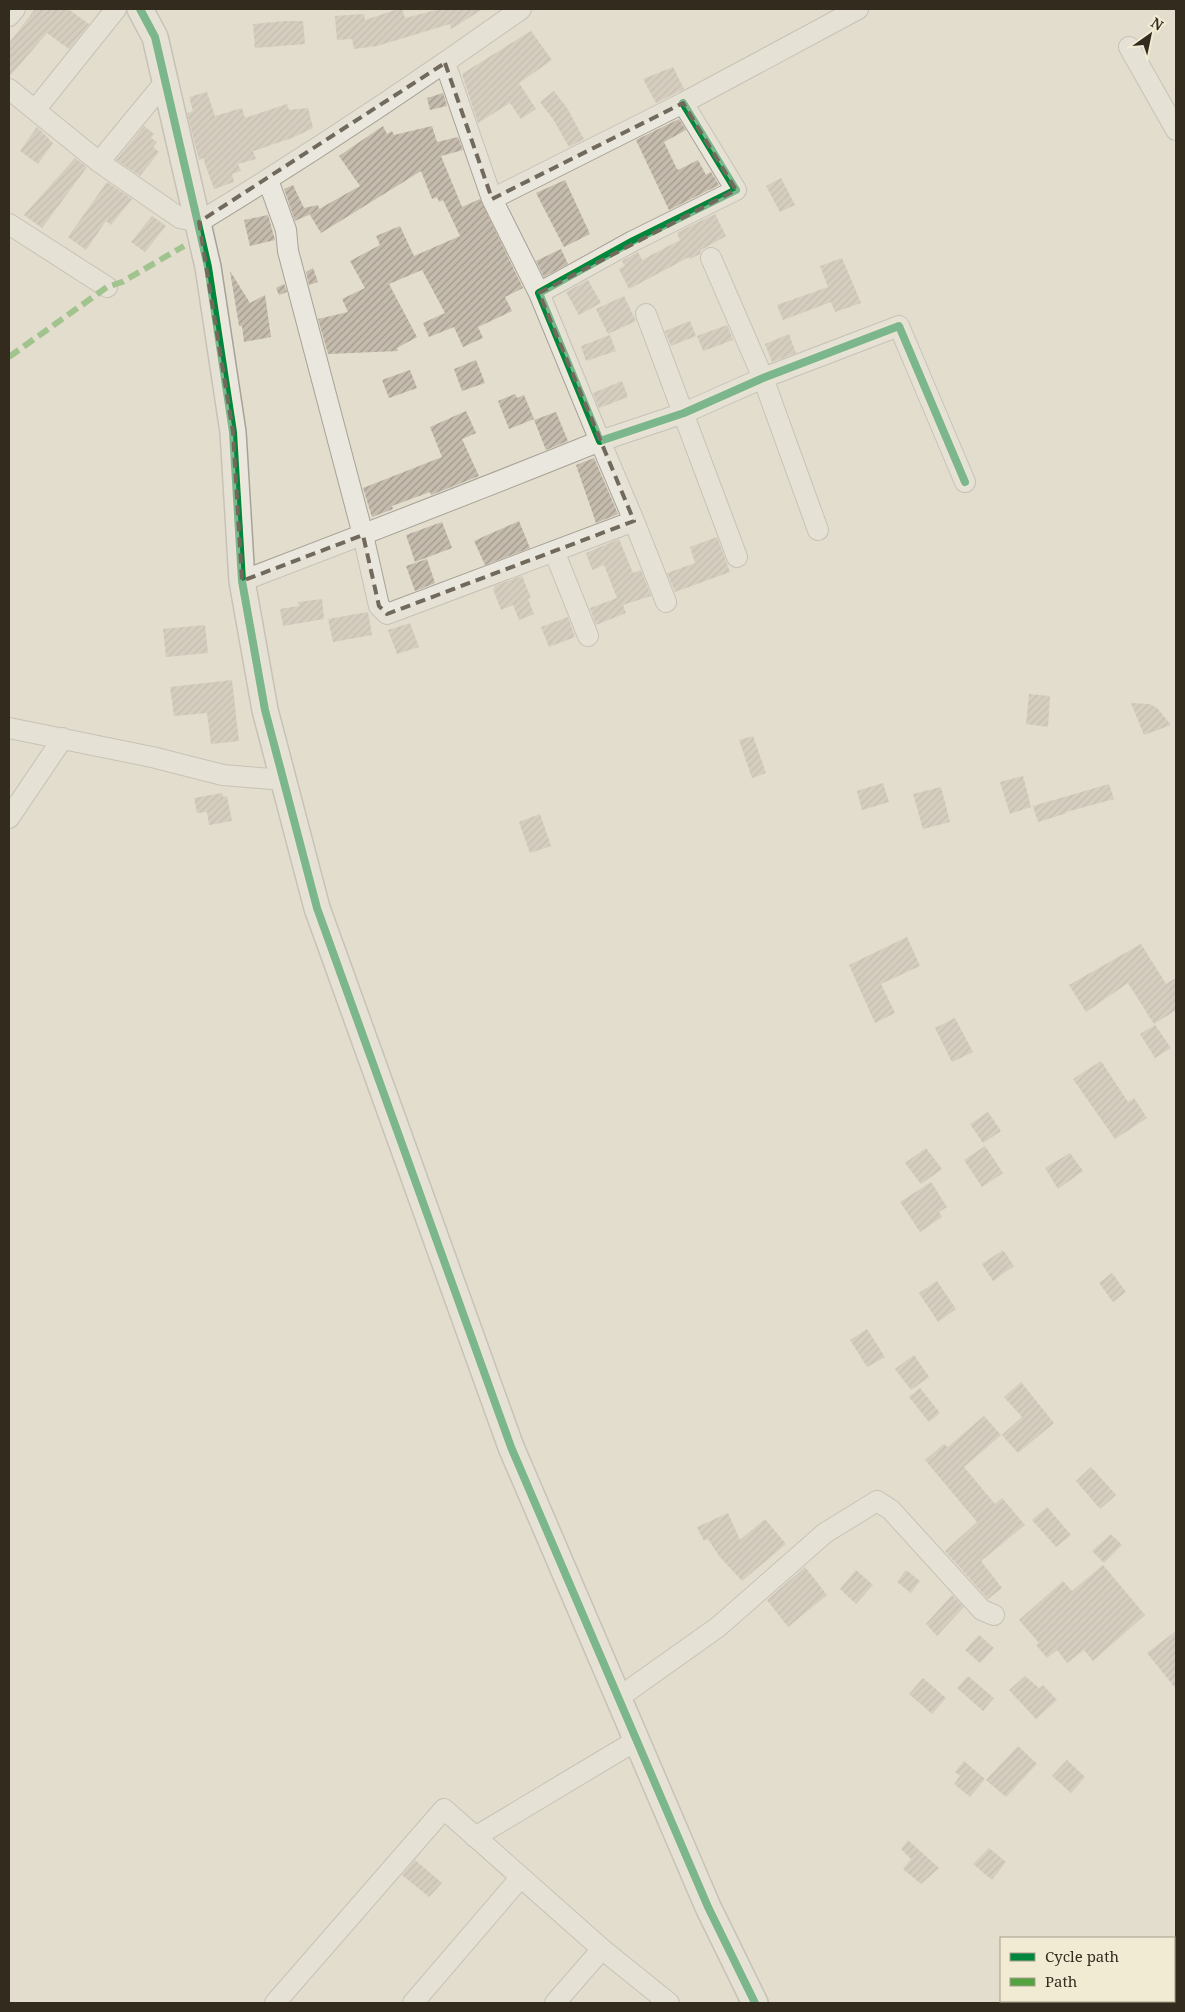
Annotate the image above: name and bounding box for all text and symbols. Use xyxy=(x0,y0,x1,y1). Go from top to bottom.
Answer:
north arrow xyxy=(1125,10,1175,60)
text: N xyxy=(1148,13,1167,35)
legend xyxy=(1000,1937,1175,2002)
text: Cycle path xyxy=(1045,1946,1120,1966)
text: Path xyxy=(1045,1971,1078,1991)

